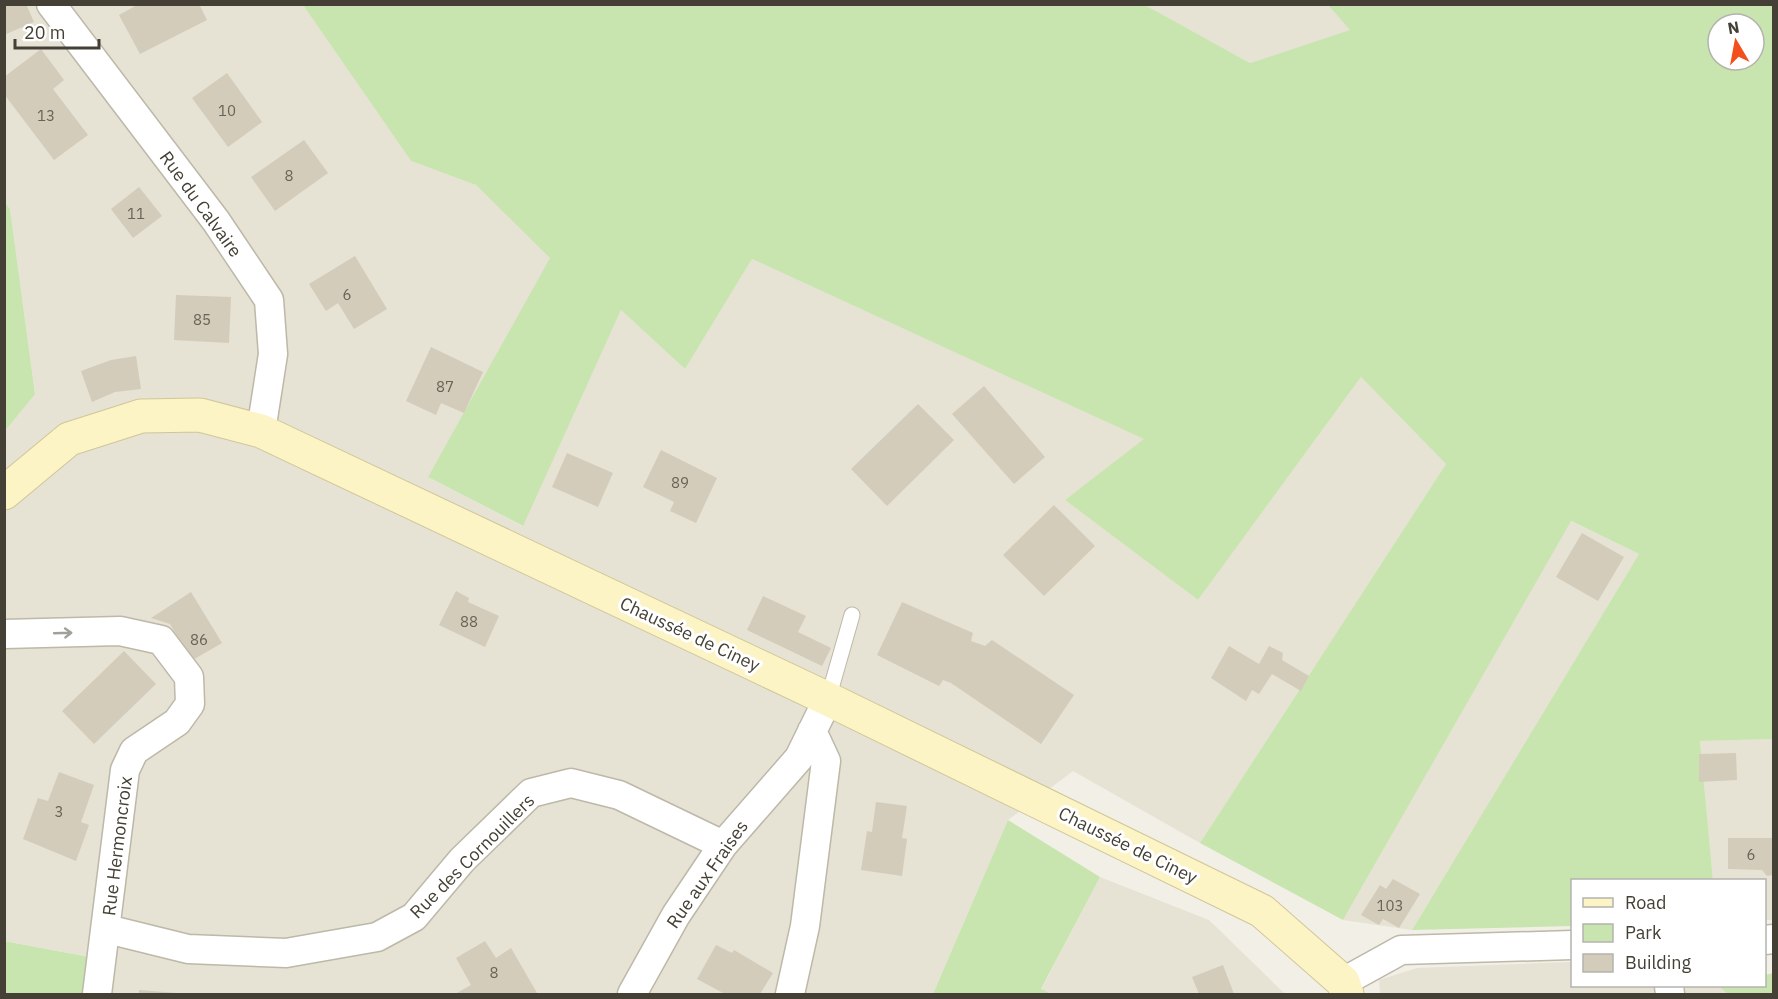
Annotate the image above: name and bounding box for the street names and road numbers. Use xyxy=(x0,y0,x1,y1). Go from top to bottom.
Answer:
street label: Rue du Calvaire xyxy=(155,146,247,262)
street label: Chaussée de Ciney xyxy=(616,591,764,677)
street label: Rue Hermoncroix xyxy=(97,775,137,917)
street label: Rue des Cornouillers xyxy=(405,789,539,923)
street label: Chaussée de Ciney xyxy=(1055,801,1201,889)
street label: Rue aux Fraises xyxy=(661,815,753,933)

